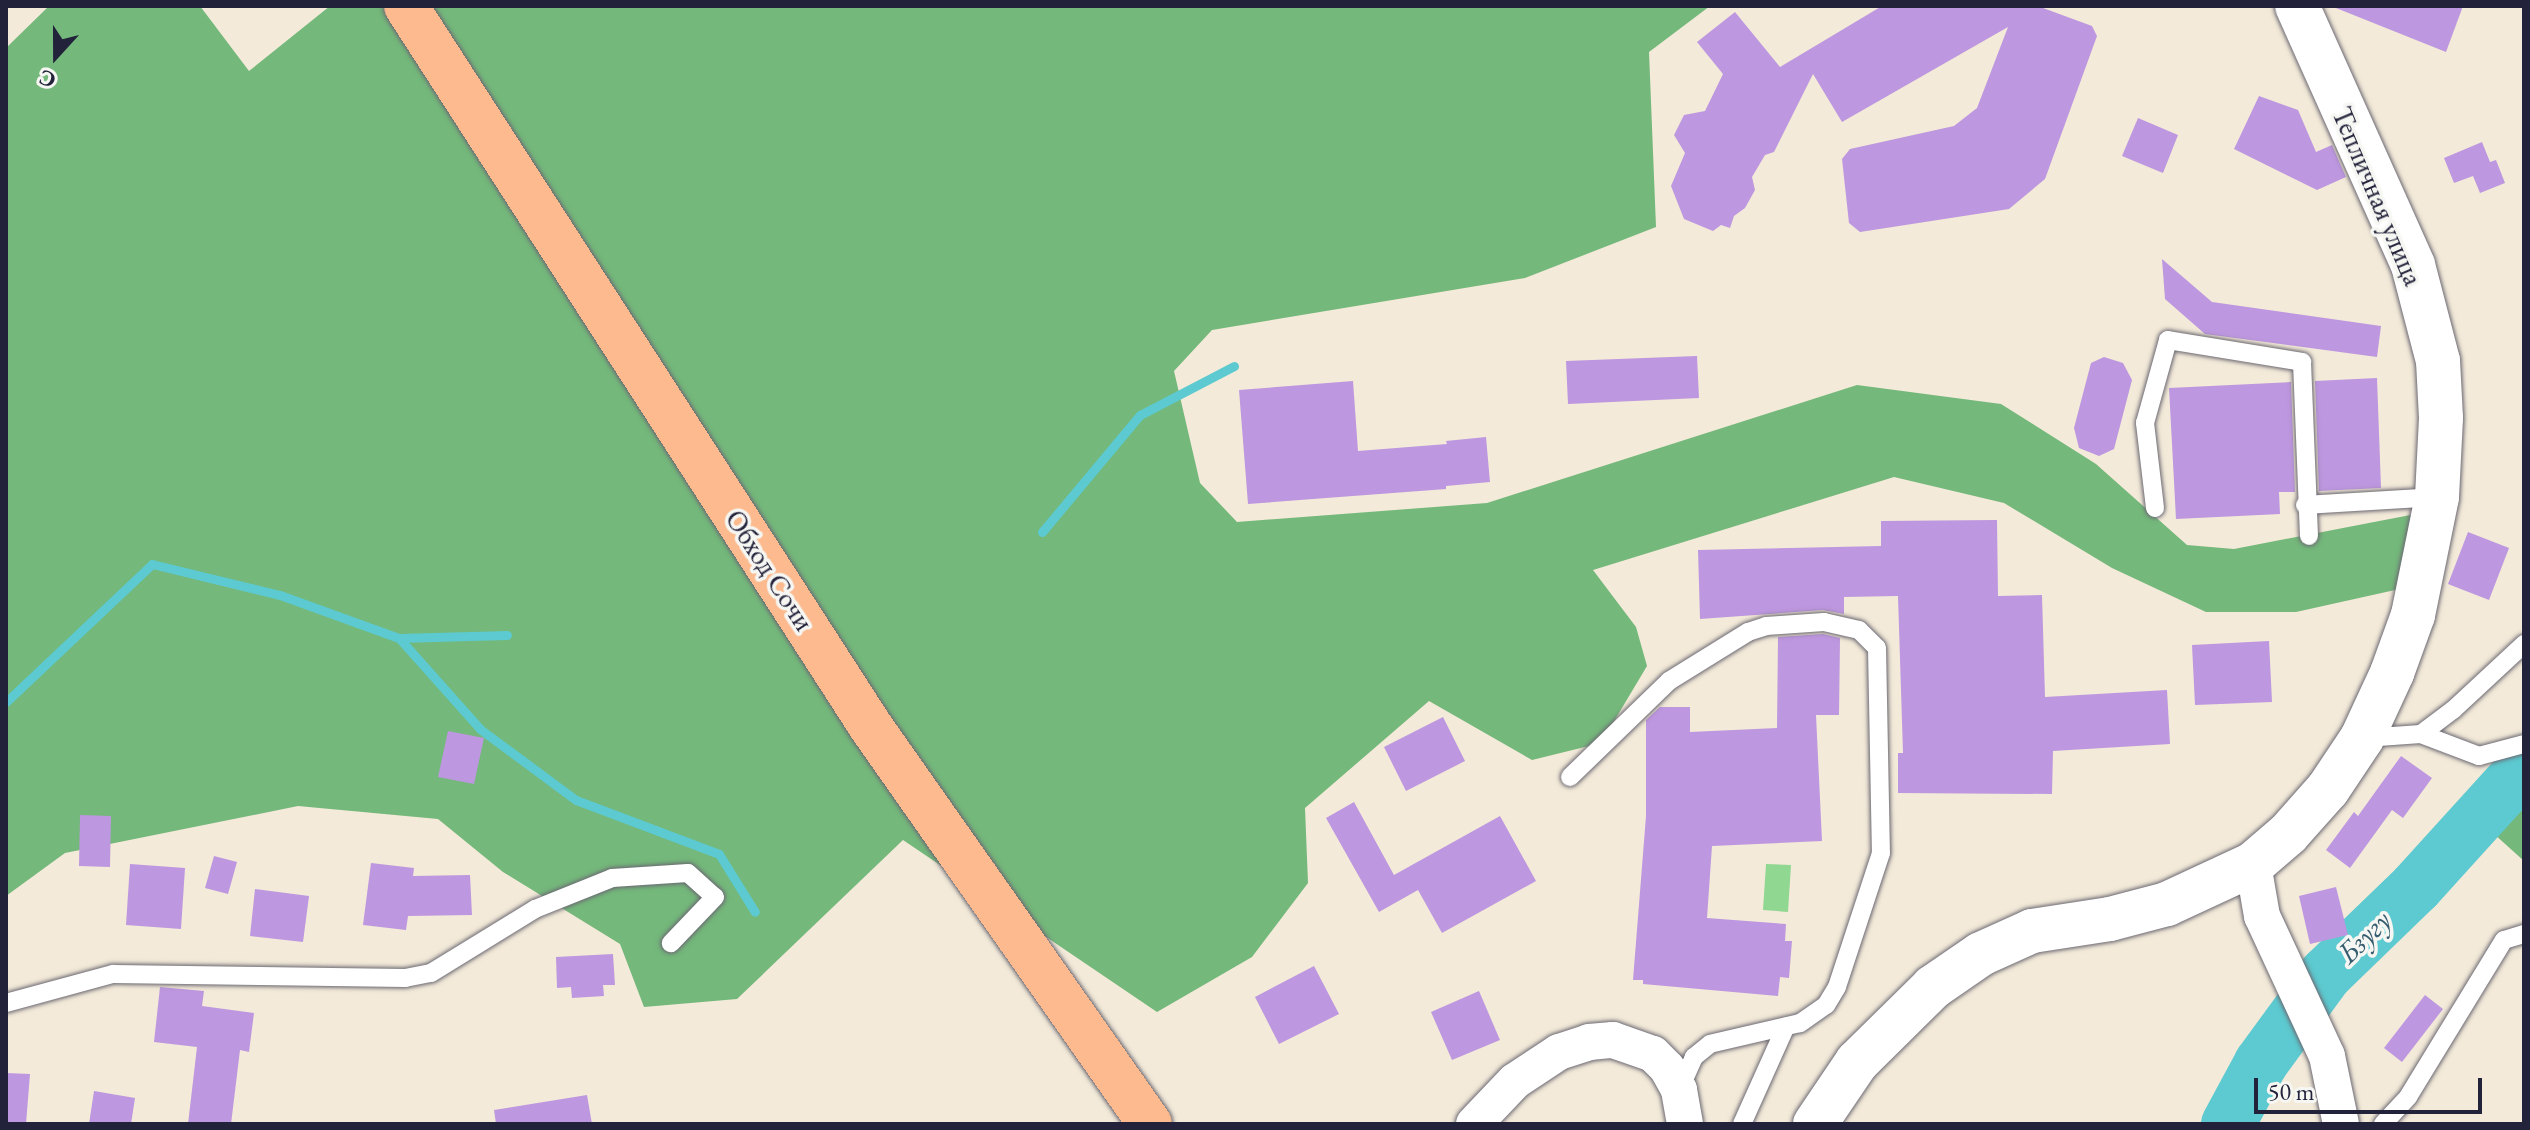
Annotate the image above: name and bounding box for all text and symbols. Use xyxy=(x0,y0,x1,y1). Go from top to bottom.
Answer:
north arrow xyxy=(16,16,96,96)
text: С xyxy=(35,63,60,95)
street label: Тепличная улица xyxy=(2325,102,2431,290)
street label: Обход Сочи xyxy=(718,503,822,637)
water label: Бзугу xyxy=(2330,903,2398,971)
scale bar xyxy=(2258,1062,2486,1112)
text: 50 m xyxy=(2268,1076,2315,1107)

